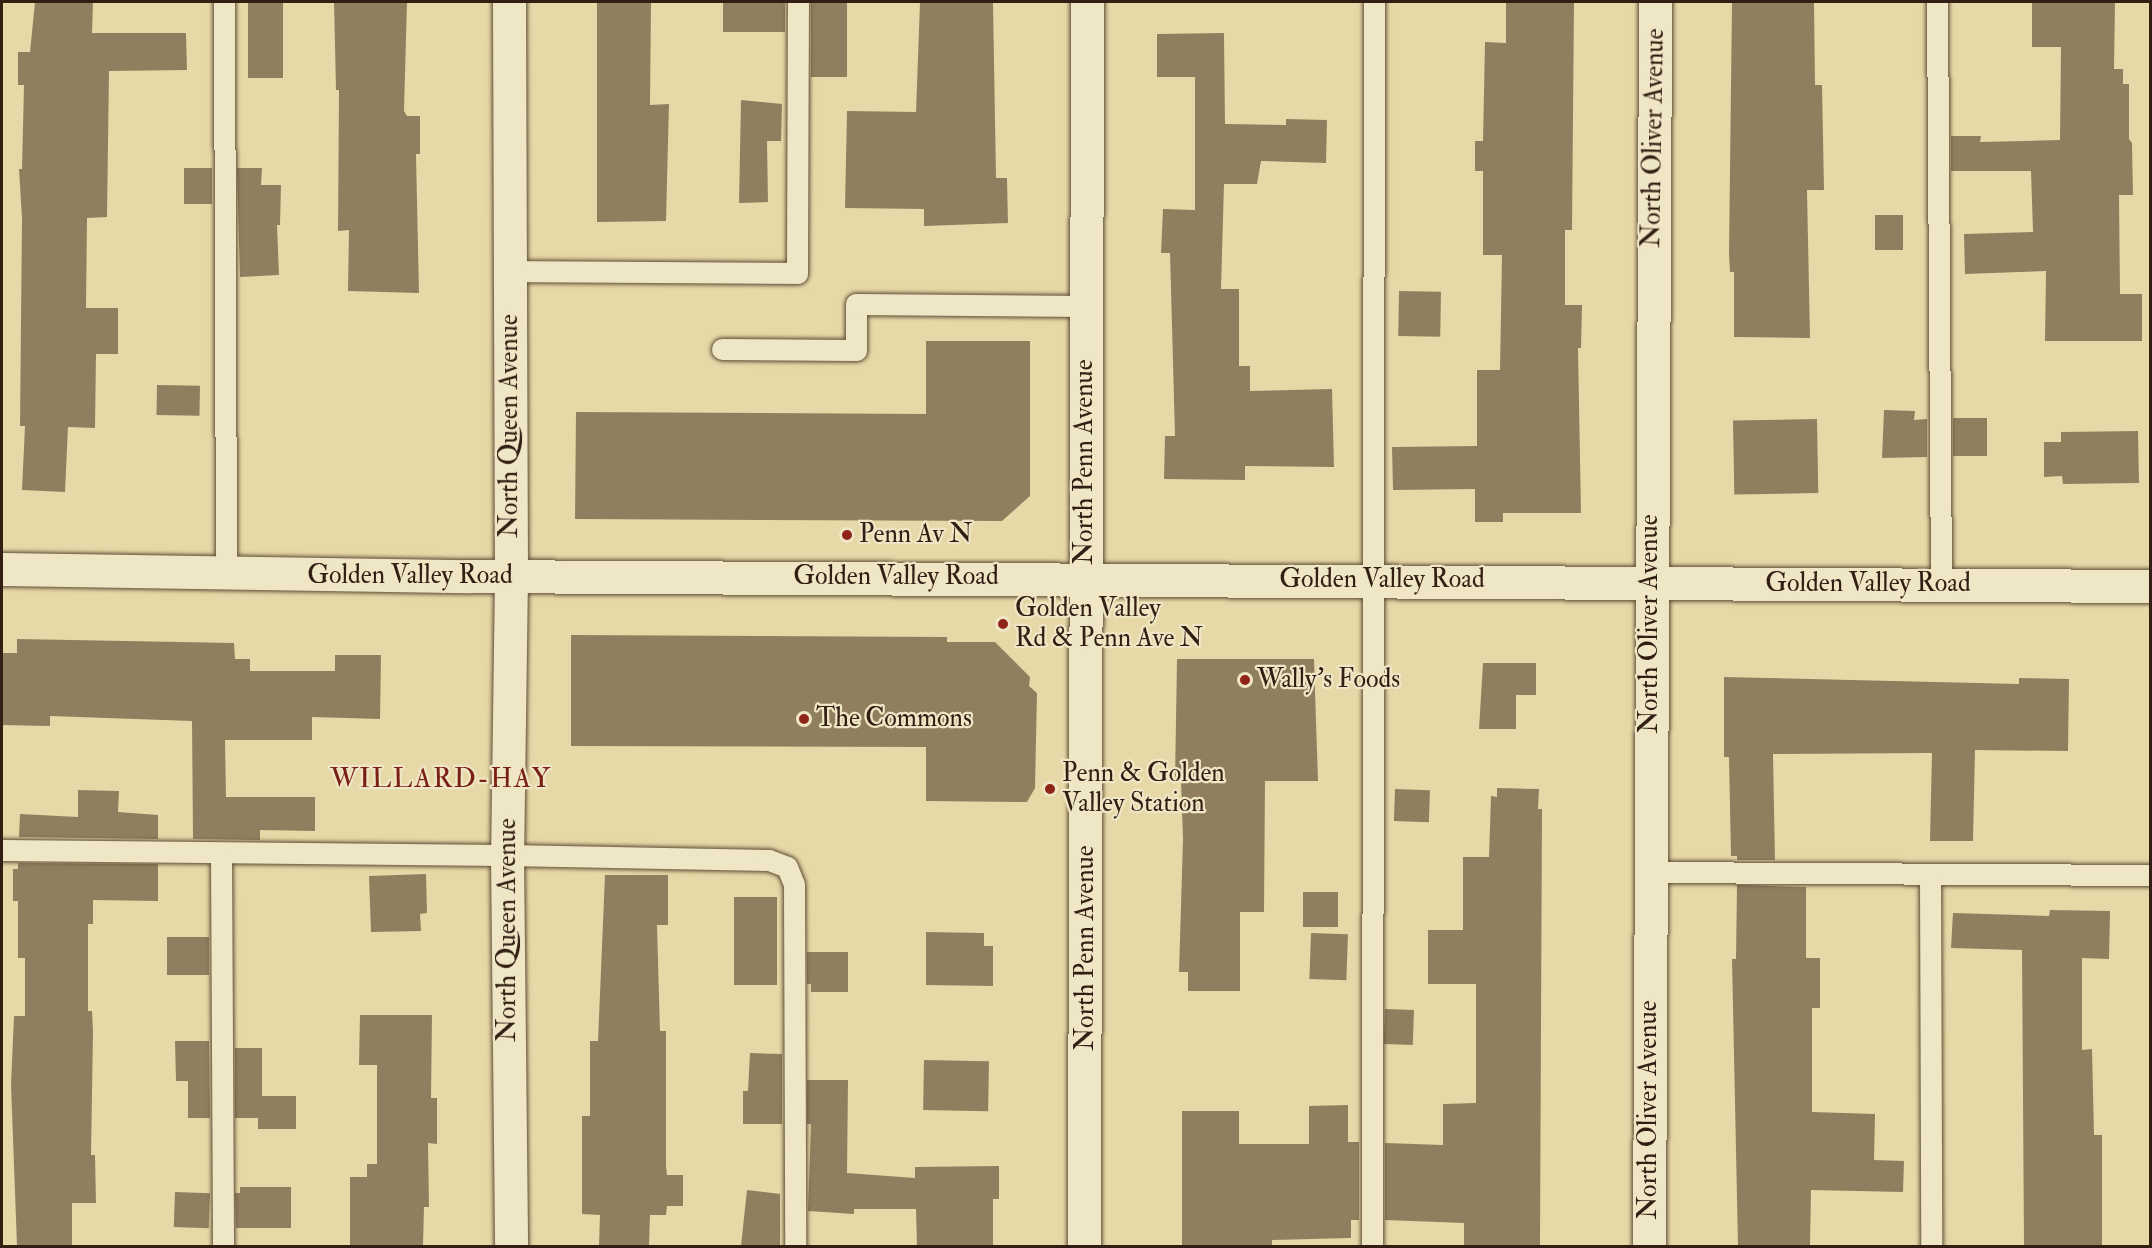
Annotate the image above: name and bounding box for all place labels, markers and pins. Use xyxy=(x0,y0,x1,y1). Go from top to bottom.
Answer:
place label: Penn Av N xyxy=(859,519,973,551)
marker: Penn Av N xyxy=(840,528,854,542)
place label: Golden Valley Rd & Penn Ave N xyxy=(1015,593,1203,654)
marker: Golden Valley Rd & Penn Ave N xyxy=(996,617,1010,631)
place label: Wally's Foods xyxy=(1257,664,1400,696)
marker: Wally's Foods xyxy=(1238,673,1252,687)
place label: The Commons xyxy=(816,703,972,735)
marker: The Commons xyxy=(797,712,811,726)
place label: Penn & Golden Valley Station xyxy=(1062,758,1225,820)
marker: Penn & Golden Valley Station xyxy=(1043,782,1057,796)

